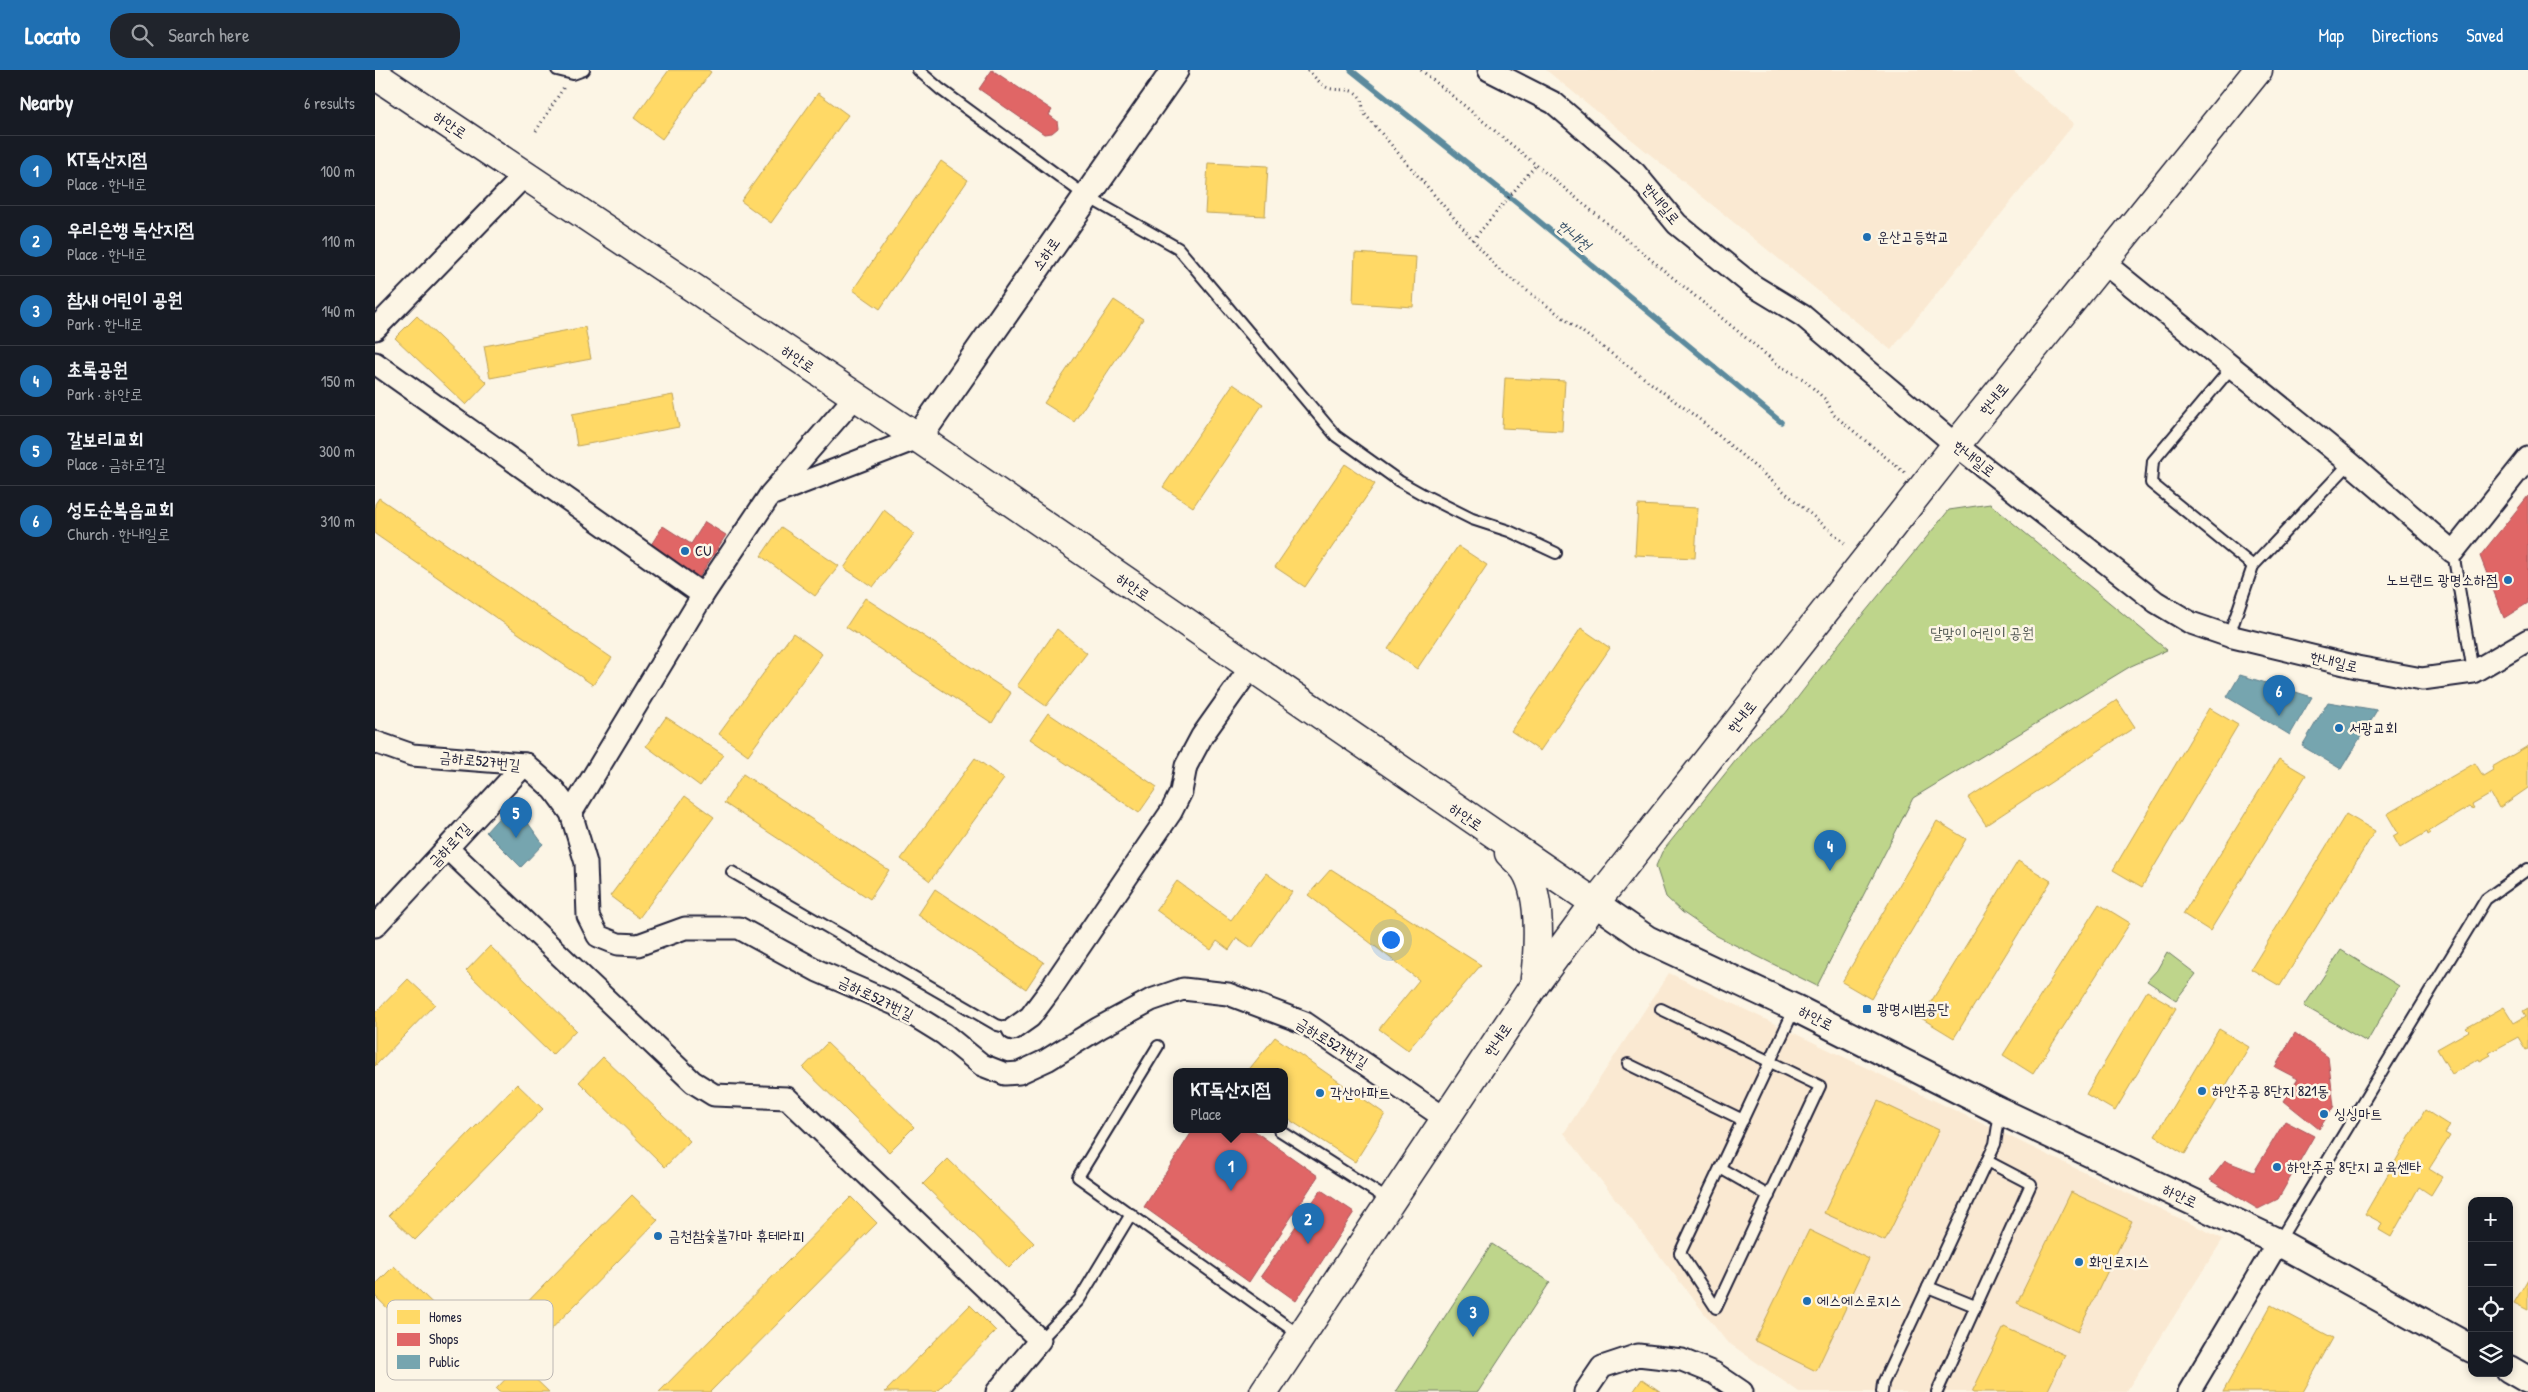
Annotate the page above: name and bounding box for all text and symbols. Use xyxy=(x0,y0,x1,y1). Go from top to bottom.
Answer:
search box xyxy=(110,13,460,58)
text: Locato xyxy=(25,19,80,51)
icon: search xyxy=(128,21,156,49)
text: Search here xyxy=(168,22,249,48)
text: Map xyxy=(2319,23,2344,48)
text: Directions xyxy=(2372,23,2438,48)
text: Saved xyxy=(2466,23,2503,48)
text: Nearby xyxy=(20,88,73,117)
text: 6 results xyxy=(304,92,355,114)
street label: 하안로 xyxy=(429,106,471,143)
text: KT독산지점 xyxy=(67,146,147,172)
text: 1 xyxy=(33,160,39,182)
text: 100 m xyxy=(320,160,355,182)
text: Place · 한내로 xyxy=(67,173,147,195)
street label: 한내일로 xyxy=(1638,178,1685,229)
water label: 한내천 xyxy=(1552,214,1598,257)
text: 우리은행 독산지점 xyxy=(67,216,194,242)
place label: 운산고등학교 xyxy=(1877,226,1949,247)
text: 2 xyxy=(32,230,40,252)
text: 110 m xyxy=(322,230,355,252)
marker: 운산고등학교 xyxy=(1861,231,1873,243)
street label: 소하로 xyxy=(1027,233,1065,275)
text: Place · 한내로 xyxy=(67,243,147,265)
text: 참새 어린이 공원 xyxy=(67,286,183,312)
text: 3 xyxy=(32,300,40,322)
text: 140 m xyxy=(321,300,355,322)
text: Park · 한내로 xyxy=(67,313,143,335)
street label: 하안로 xyxy=(777,340,819,377)
text: 초록공원 xyxy=(67,356,128,382)
text: 4 xyxy=(33,370,39,392)
text: 150 m xyxy=(321,370,355,392)
street label: 한내로 xyxy=(1974,378,2013,419)
text: Park · 하안로 xyxy=(67,383,143,405)
text: 갈보리교회 xyxy=(67,426,143,452)
street label: 한내일로 xyxy=(1949,435,2000,482)
text: 5 xyxy=(33,440,39,462)
text: 300 m xyxy=(319,440,355,462)
text: Place · 금하로1길 xyxy=(67,453,166,475)
text: 성도순복음교회 xyxy=(67,496,174,522)
text: 6 xyxy=(33,510,39,532)
text: 310 m xyxy=(320,510,355,532)
text: Church · 한내일로 xyxy=(67,523,170,545)
place label: CU xyxy=(695,540,711,561)
marker: CU xyxy=(679,545,691,557)
street label: 하안로 xyxy=(1112,568,1154,605)
place label: 노브랜드 광명소하점 xyxy=(2386,569,2498,590)
marker: 노브랜드 광명소하점 xyxy=(2502,574,2514,586)
park label: 달맞이 어린이 공원 xyxy=(1930,622,2034,643)
street label: 한내일로 xyxy=(2308,646,2360,677)
pin: 6 xyxy=(2263,675,2295,716)
street label: 한내로 xyxy=(1722,696,1761,737)
place label: 서광교회 xyxy=(2349,717,2397,738)
marker: 서광교회 xyxy=(2333,722,2345,734)
street label: 금하로527번길 xyxy=(439,746,522,775)
pin: 5 xyxy=(500,797,532,838)
street label: 하안로 xyxy=(1445,798,1487,836)
street label: 금하로1길 xyxy=(424,818,476,871)
pin: 4 xyxy=(1814,830,1846,871)
your location xyxy=(1378,927,1404,953)
street label: 금하로527번길 xyxy=(835,970,917,1025)
place label: 광명시범공단 xyxy=(1877,998,1949,1019)
street label: 하안로 xyxy=(1795,1000,1837,1035)
marker: 광명시범공단 xyxy=(1861,1003,1873,1015)
street label: 금하로527번길 xyxy=(1292,1012,1372,1073)
street label: 한내로 xyxy=(1479,1019,1516,1061)
popup xyxy=(1173,1068,1288,1133)
text: KT독산지점 xyxy=(1191,1076,1271,1102)
place label: 하안주공 8단지 821동 xyxy=(2212,1080,2329,1101)
place label: 각산아파트 xyxy=(1330,1082,1390,1103)
marker: 하안주공 8단지 821동 xyxy=(2196,1085,2208,1097)
marker: 각산아파트 xyxy=(1314,1087,1326,1099)
text: Place xyxy=(1191,1103,1221,1125)
place label: 싱싱마트 xyxy=(2334,1103,2382,1124)
marker: 싱싱마트 xyxy=(2318,1108,2330,1120)
pin: 1 xyxy=(1215,1150,1247,1191)
place label: 하안주공 8단지 교육센타 xyxy=(2287,1156,2421,1177)
marker: 하안주공 8단지 교육센타 xyxy=(2271,1161,2283,1173)
street label: 하안로 xyxy=(2159,1178,2201,1213)
map controls xyxy=(2468,1197,2513,1377)
button: + xyxy=(2468,1197,2513,1242)
pin: 2 xyxy=(1292,1203,1324,1244)
place label: 금천참숯불가마 휴테라피 xyxy=(668,1225,804,1246)
marker: 금천참숯불가마 휴테라피 xyxy=(652,1230,664,1242)
button: − xyxy=(2468,1242,2513,1287)
place label: 화인로지스 xyxy=(2089,1251,2149,1272)
marker: 화인로지스 xyxy=(2073,1256,2085,1268)
button: locate xyxy=(2468,1287,2513,1332)
place label: 에스에스로지스 xyxy=(1817,1290,1902,1311)
marker: 에스에스로지스 xyxy=(1801,1295,1813,1307)
pin: 3 xyxy=(1457,1296,1489,1337)
legend xyxy=(387,1300,553,1380)
text: Homes xyxy=(429,1307,462,1326)
text: Shops xyxy=(429,1329,458,1349)
button: layers xyxy=(2468,1332,2513,1377)
text: Public xyxy=(429,1352,460,1371)

